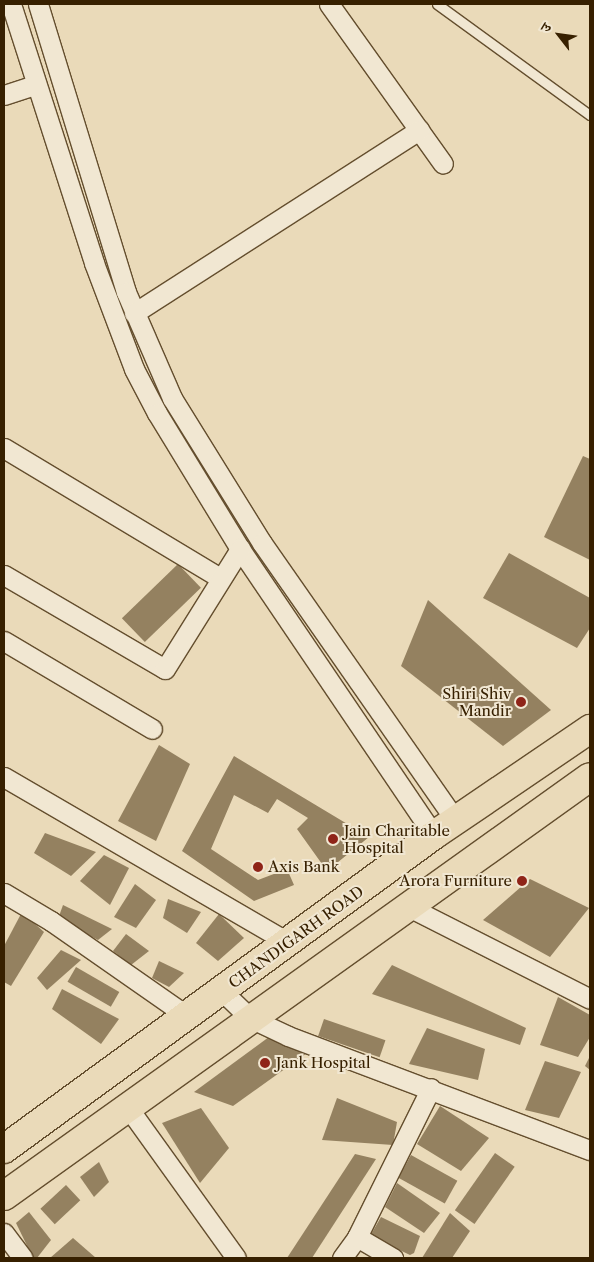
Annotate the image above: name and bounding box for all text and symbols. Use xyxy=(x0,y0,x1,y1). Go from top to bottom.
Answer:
north arrow xyxy=(534,10,584,60)
text: उ xyxy=(536,20,556,35)
place label: Shiri Shiv Mandir xyxy=(442,684,511,719)
marker: Shiri Shiv Mandir xyxy=(515,696,527,708)
place label: Jain Charitable Hospital xyxy=(344,821,450,856)
marker: Jain Charitable Hospital xyxy=(326,832,340,846)
place label: Axis Bank xyxy=(268,858,339,876)
marker: Axis Bank xyxy=(252,861,264,873)
place label: Arora Furniture xyxy=(399,872,512,890)
marker: Arora Furniture xyxy=(516,875,528,887)
street label: CHANDIGARH ROAD xyxy=(225,882,367,992)
place label: Jank Hospital xyxy=(276,1054,371,1072)
marker: Jank Hospital xyxy=(258,1056,272,1070)

